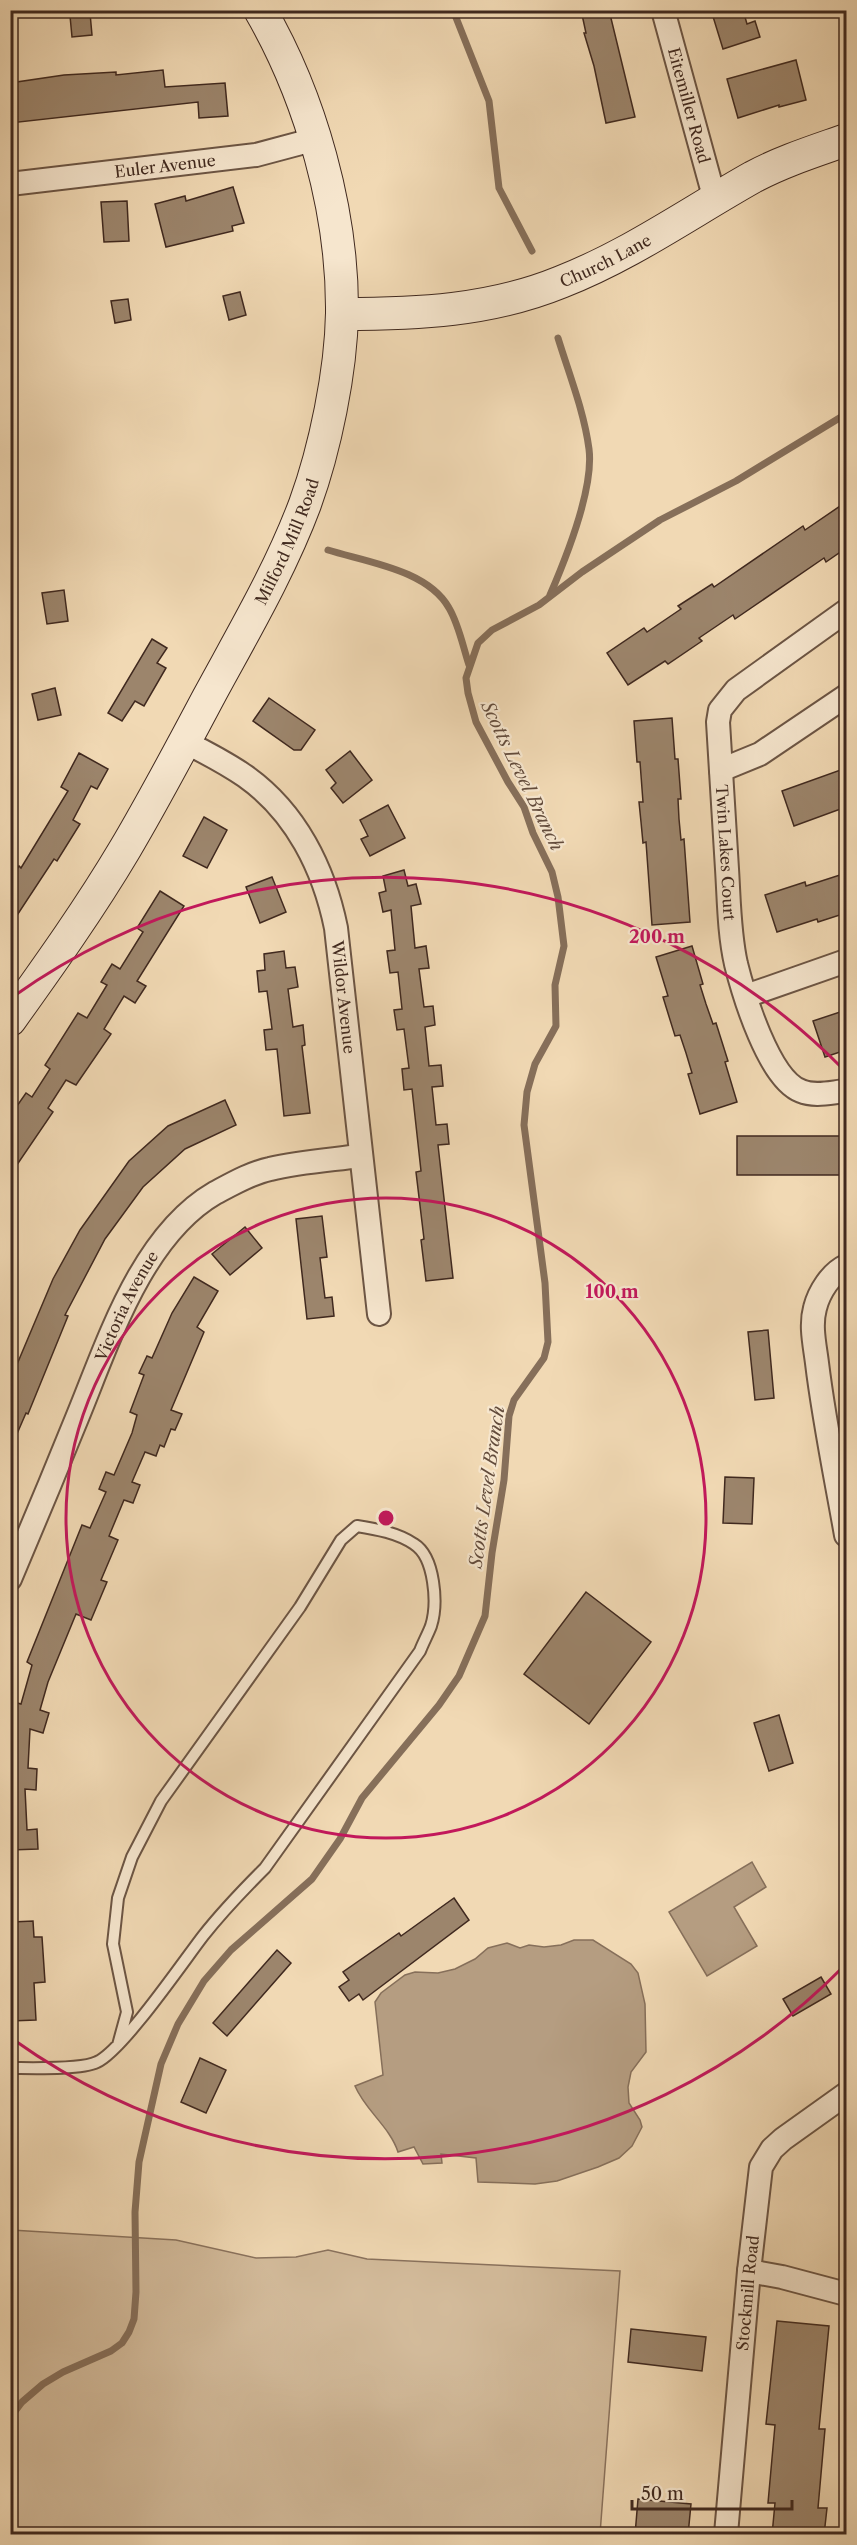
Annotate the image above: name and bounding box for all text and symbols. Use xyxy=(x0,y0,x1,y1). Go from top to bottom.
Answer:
street label: Eitemiller Road xyxy=(664,45,715,166)
street label: Euler Avenue xyxy=(113,150,217,182)
street label: Church Lane xyxy=(557,230,655,291)
street label: Milford Mill Road xyxy=(250,476,323,608)
water label: Scotts Level Branch xyxy=(476,697,568,854)
street label: Twin Lakes Court xyxy=(712,784,740,921)
text: 200 m xyxy=(629,926,685,948)
street label: Wildor Avenue xyxy=(327,939,360,1055)
street label: Victoria Avenue xyxy=(90,1247,162,1365)
text: 100 m xyxy=(585,1281,639,1303)
water label: Scotts Level Branch xyxy=(465,1405,509,1570)
centre of rings xyxy=(376,1508,396,1528)
street label: Stockmill Road xyxy=(732,2234,763,2352)
scale bar xyxy=(632,2473,792,2511)
text: 50 m xyxy=(641,2483,684,2505)

